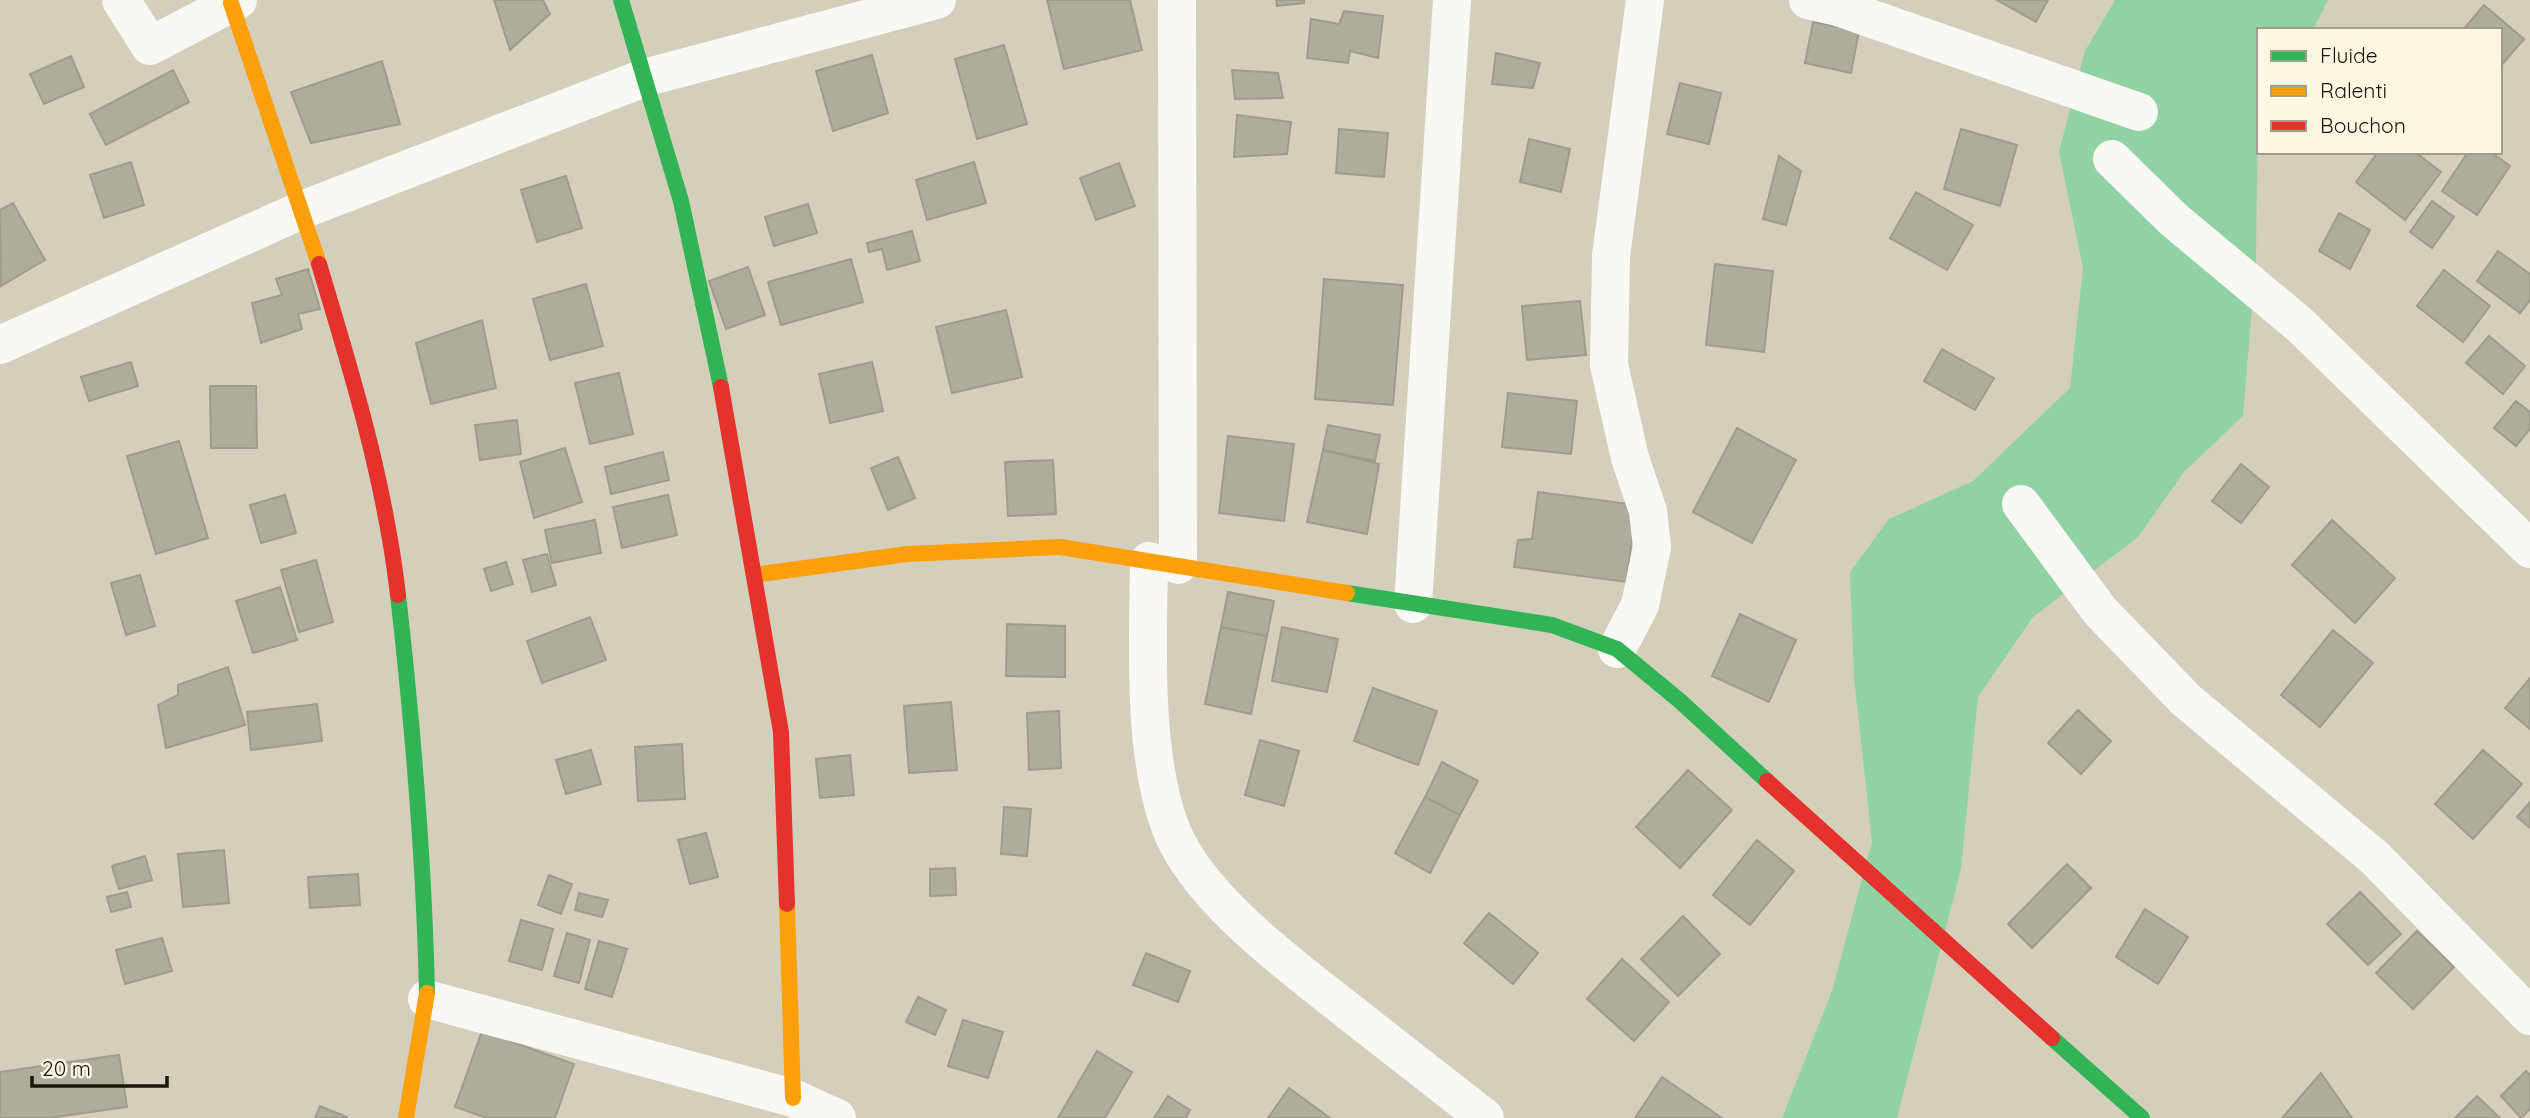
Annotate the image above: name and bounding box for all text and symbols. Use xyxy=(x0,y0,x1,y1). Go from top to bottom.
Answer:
legend xyxy=(2257,28,2502,154)
text: Fluide xyxy=(2320,42,2378,68)
text: Ralenti xyxy=(2320,77,2387,103)
text: Bouchon xyxy=(2320,112,2406,138)
scale bar xyxy=(32,1044,166,1088)
text: 20 m xyxy=(42,1055,91,1081)

